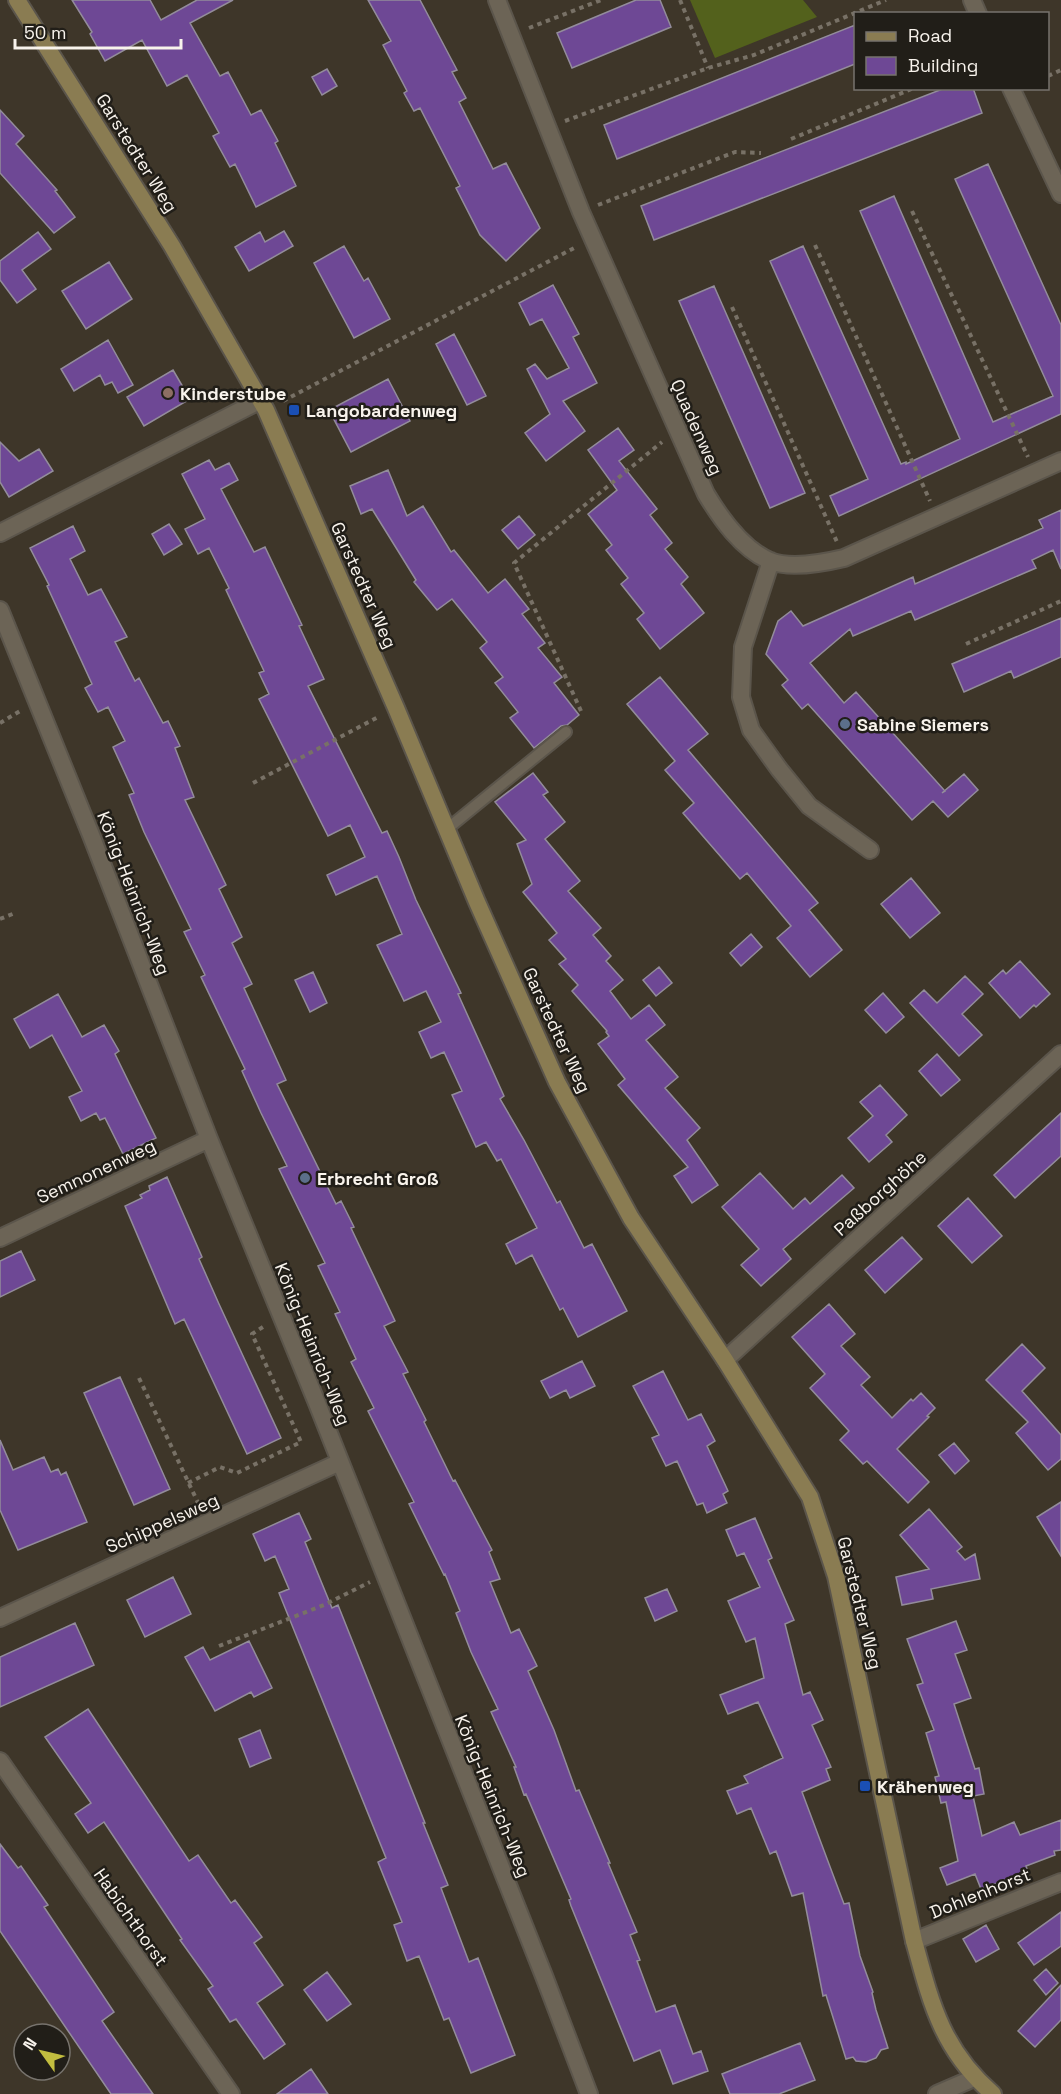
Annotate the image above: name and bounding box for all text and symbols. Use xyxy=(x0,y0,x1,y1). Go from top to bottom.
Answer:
scale bar xyxy=(15,12,182,50)
legend xyxy=(854,12,1049,90)
text: 50 m xyxy=(24,21,66,44)
text: Road xyxy=(908,24,952,47)
text: Building xyxy=(908,54,978,77)
street label: Garstedter Weg xyxy=(91,89,183,217)
street label: Quadenweg xyxy=(666,375,728,479)
place label: Kinderstube xyxy=(180,382,286,405)
marker: Kinderstube xyxy=(161,386,175,400)
place label: Langobardenweg xyxy=(306,399,457,422)
marker: Langobardenweg xyxy=(287,403,301,417)
street label: Garstedter Weg xyxy=(326,518,402,652)
place label: Sabine Siemers xyxy=(857,713,989,736)
marker: Sabine Siemers xyxy=(838,717,852,731)
street label: König-Heinrich-Weg xyxy=(92,808,176,978)
street label: Garstedter Weg xyxy=(518,964,596,1096)
street label: Semnonenweg xyxy=(33,1133,159,1209)
street label: Paßborghöhe xyxy=(829,1145,931,1241)
place label: Erbrecht Groß xyxy=(317,1167,439,1190)
marker: Erbrecht Groß xyxy=(298,1171,312,1185)
street label: König-Heinrich-Weg xyxy=(270,1259,356,1429)
street label: Schippelsweg xyxy=(102,1488,222,1558)
street label: Garstedter Weg xyxy=(832,1534,888,1672)
street label: König-Heinrich-Weg xyxy=(450,1711,536,1881)
place label: Krähenweg xyxy=(877,1775,974,1798)
marker: Krähenweg xyxy=(858,1779,872,1793)
street label: Dohlenhorst xyxy=(926,1862,1034,1924)
street label: Habichthorst xyxy=(89,1864,173,1970)
north arrow xyxy=(12,2022,72,2082)
text: N xyxy=(18,2034,42,2054)

